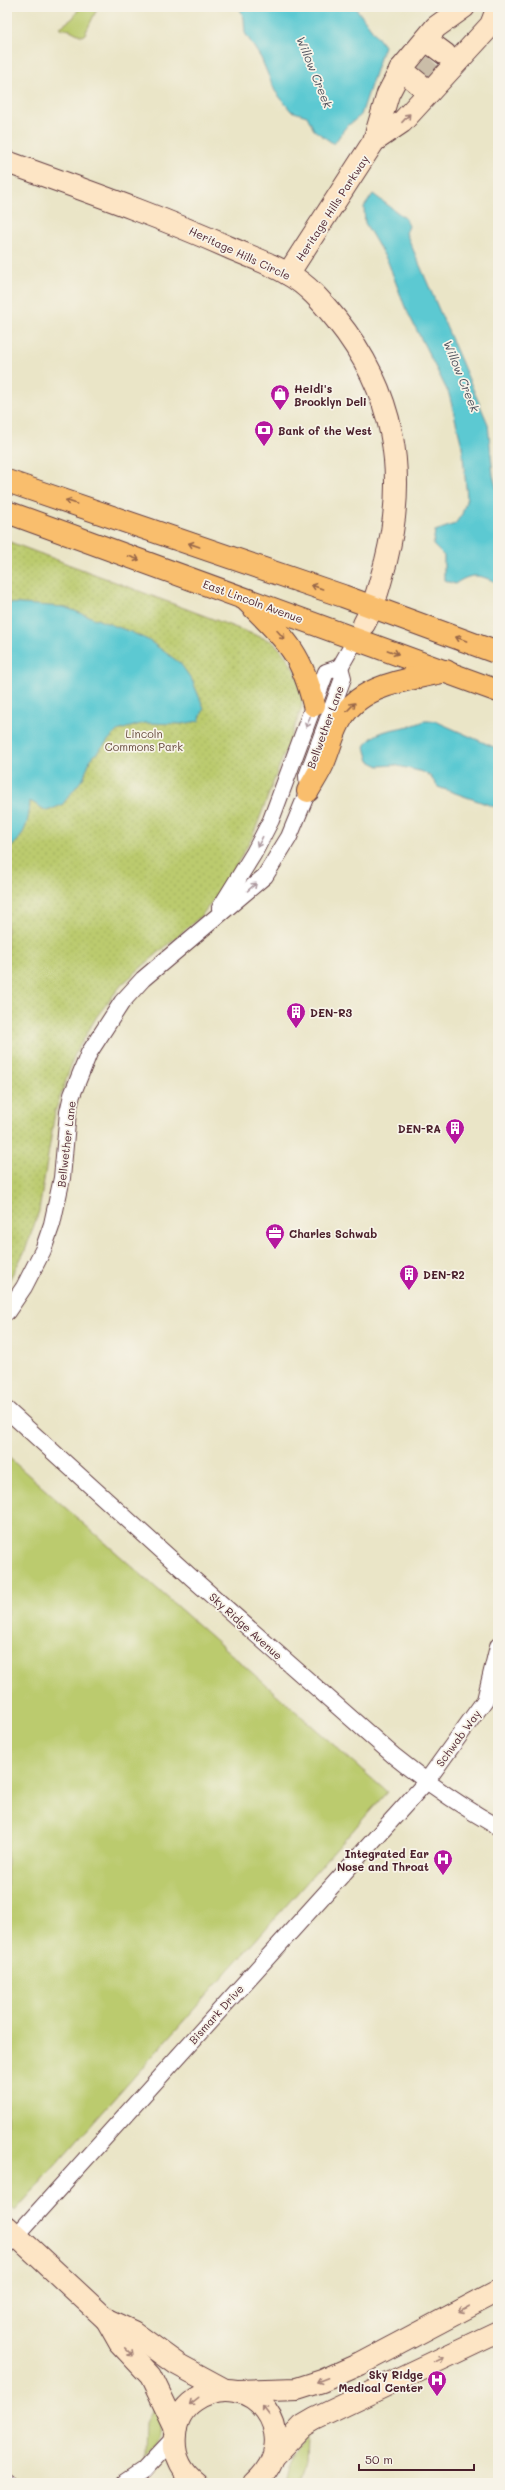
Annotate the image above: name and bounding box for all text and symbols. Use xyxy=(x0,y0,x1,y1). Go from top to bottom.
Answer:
water label: Willow Creek xyxy=(293,34,337,111)
one-way arrow xyxy=(401,113,410,123)
street label: Heritage Hills Parkway xyxy=(292,152,372,264)
street label: Heritage Hills Circle xyxy=(187,223,293,283)
water label: Willow Creek xyxy=(440,338,484,415)
place label: Heidi's Brooklyn Deli xyxy=(294,381,367,409)
shop icon: Heidi's Brooklyn Deli xyxy=(269,383,291,411)
bank icon: Bank of the West xyxy=(253,419,275,447)
place label: Bank of the West xyxy=(278,423,372,438)
one-way arrow xyxy=(65,498,77,506)
one-way arrow xyxy=(188,540,200,548)
one-way arrow xyxy=(128,555,141,562)
street label: East Lincoln Avenue xyxy=(201,576,305,626)
one-way arrow xyxy=(310,583,323,590)
one-way arrow xyxy=(276,630,285,641)
one-way arrow xyxy=(456,635,468,643)
one-way arrow xyxy=(386,648,398,656)
street label: Bellwether Lane xyxy=(303,683,347,770)
one-way arrow xyxy=(346,702,356,712)
one-way arrow xyxy=(304,715,312,727)
park label: Lincoln Commons Park xyxy=(105,726,183,754)
one-way arrow xyxy=(256,836,263,848)
one-way arrow xyxy=(247,883,258,892)
building icon: DEN-R3 xyxy=(285,1001,307,1029)
place label: DEN-R3 xyxy=(310,1005,353,1020)
street label: Bellwether Lane xyxy=(53,1100,79,1188)
building icon: DEN-RA xyxy=(444,1117,466,1145)
place label: DEN-RA xyxy=(398,1121,441,1136)
office icon: Charles Schwab xyxy=(264,1222,286,1250)
place label: Charles Schwab xyxy=(289,1226,377,1241)
building icon: DEN-R2 xyxy=(398,1263,420,1291)
place label: DEN-R2 xyxy=(423,1267,465,1282)
street label: Sky Ridge Avenue xyxy=(206,1589,286,1663)
street label: Schwab Way xyxy=(432,1706,484,1770)
place label: Integrated Ear Nose and Throat xyxy=(337,1846,429,1874)
hospital icon: Integrated Ear Nose and Throat xyxy=(432,1848,454,1876)
street label: Bismark Drive xyxy=(185,1981,247,2047)
one-way arrow xyxy=(458,2306,470,2313)
one-way arrow xyxy=(124,2347,134,2357)
one-way arrow xyxy=(432,2356,444,2363)
place label: Sky Ridge Medical Center xyxy=(338,2367,423,2395)
hospital icon: Sky Ridge Medical Center xyxy=(426,2369,448,2397)
one-way arrow xyxy=(317,2377,329,2385)
one-way arrow xyxy=(189,2397,200,2405)
one-way arrow xyxy=(262,2405,270,2416)
scale bar xyxy=(359,2446,474,2472)
text: 50 m xyxy=(365,2451,393,2467)

